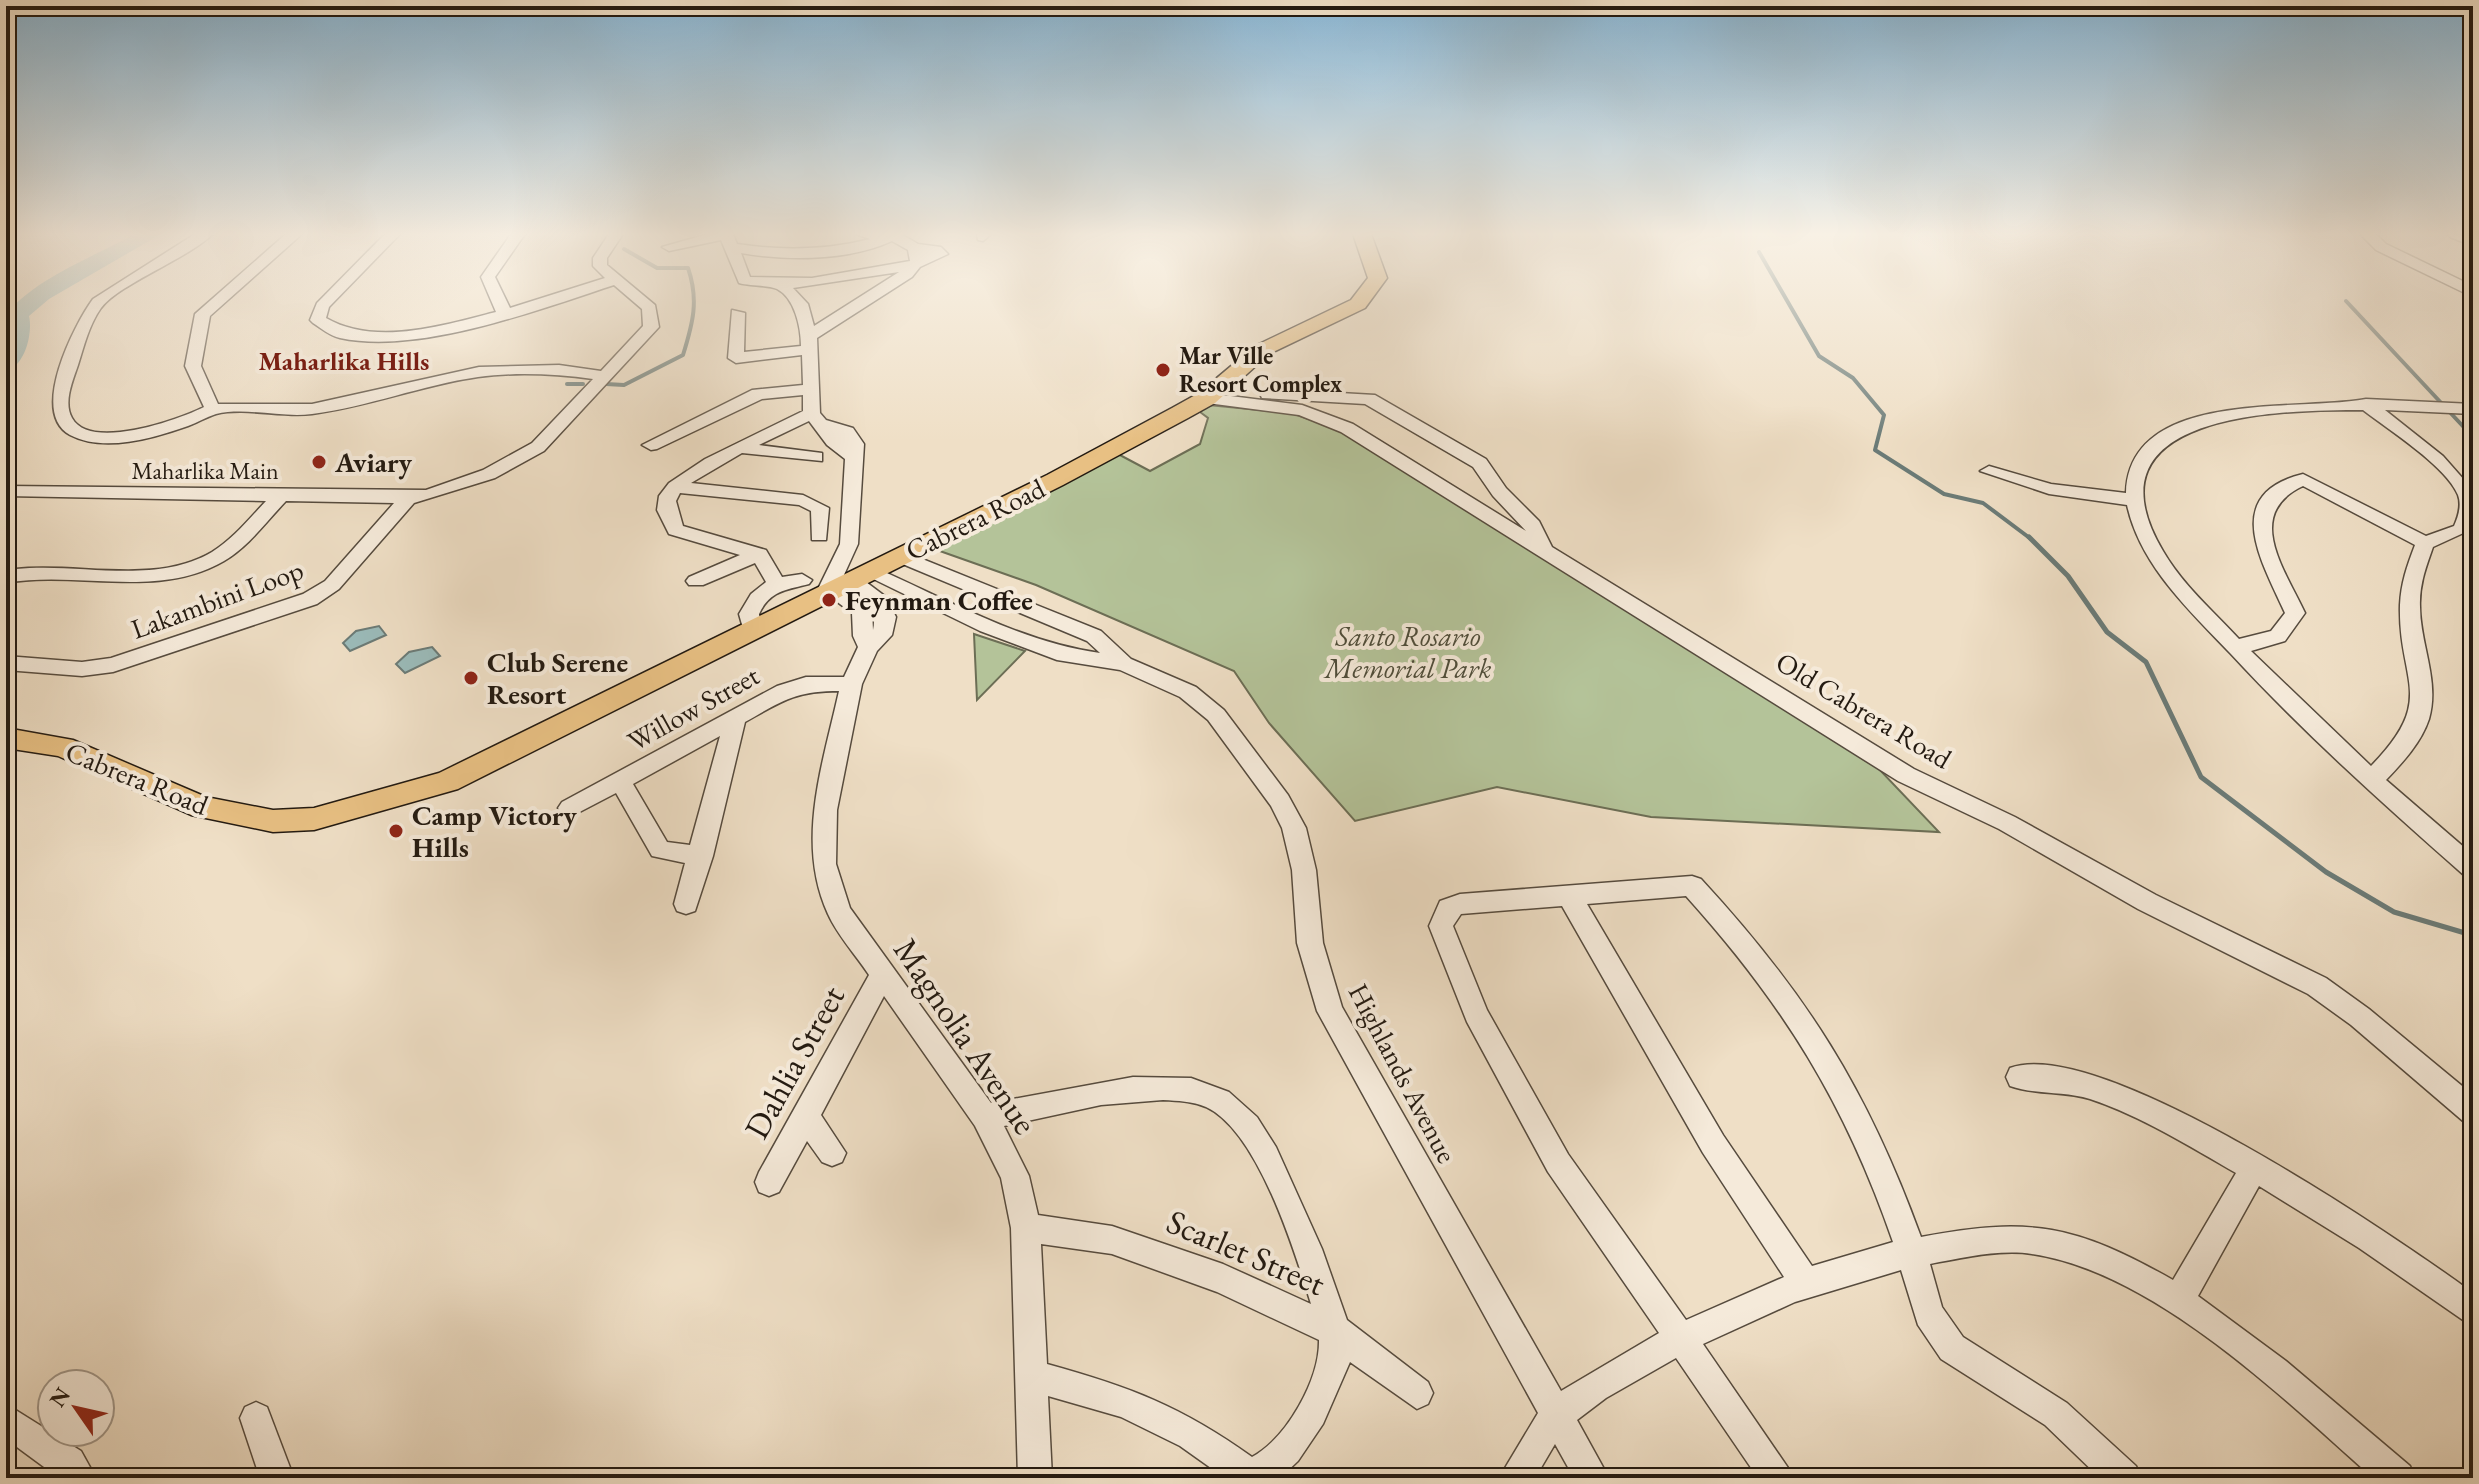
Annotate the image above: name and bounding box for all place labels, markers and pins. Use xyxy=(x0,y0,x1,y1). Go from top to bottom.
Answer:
place label: Mar Ville Resort Complex xyxy=(1179,340,1342,399)
marker: Mar Ville Resort Complex xyxy=(1154,361,1172,379)
place label: Aviary xyxy=(334,444,413,480)
marker: Aviary xyxy=(310,453,328,471)
place label: Feynman Coffee xyxy=(845,582,1033,618)
marker: Feynman Coffee xyxy=(820,591,838,609)
place label: Club Serene Resort xyxy=(487,644,628,712)
marker: Club Serene Resort xyxy=(462,669,480,687)
place label: Camp Victory Hills xyxy=(412,797,577,865)
marker: Camp Victory Hills xyxy=(387,822,405,840)

